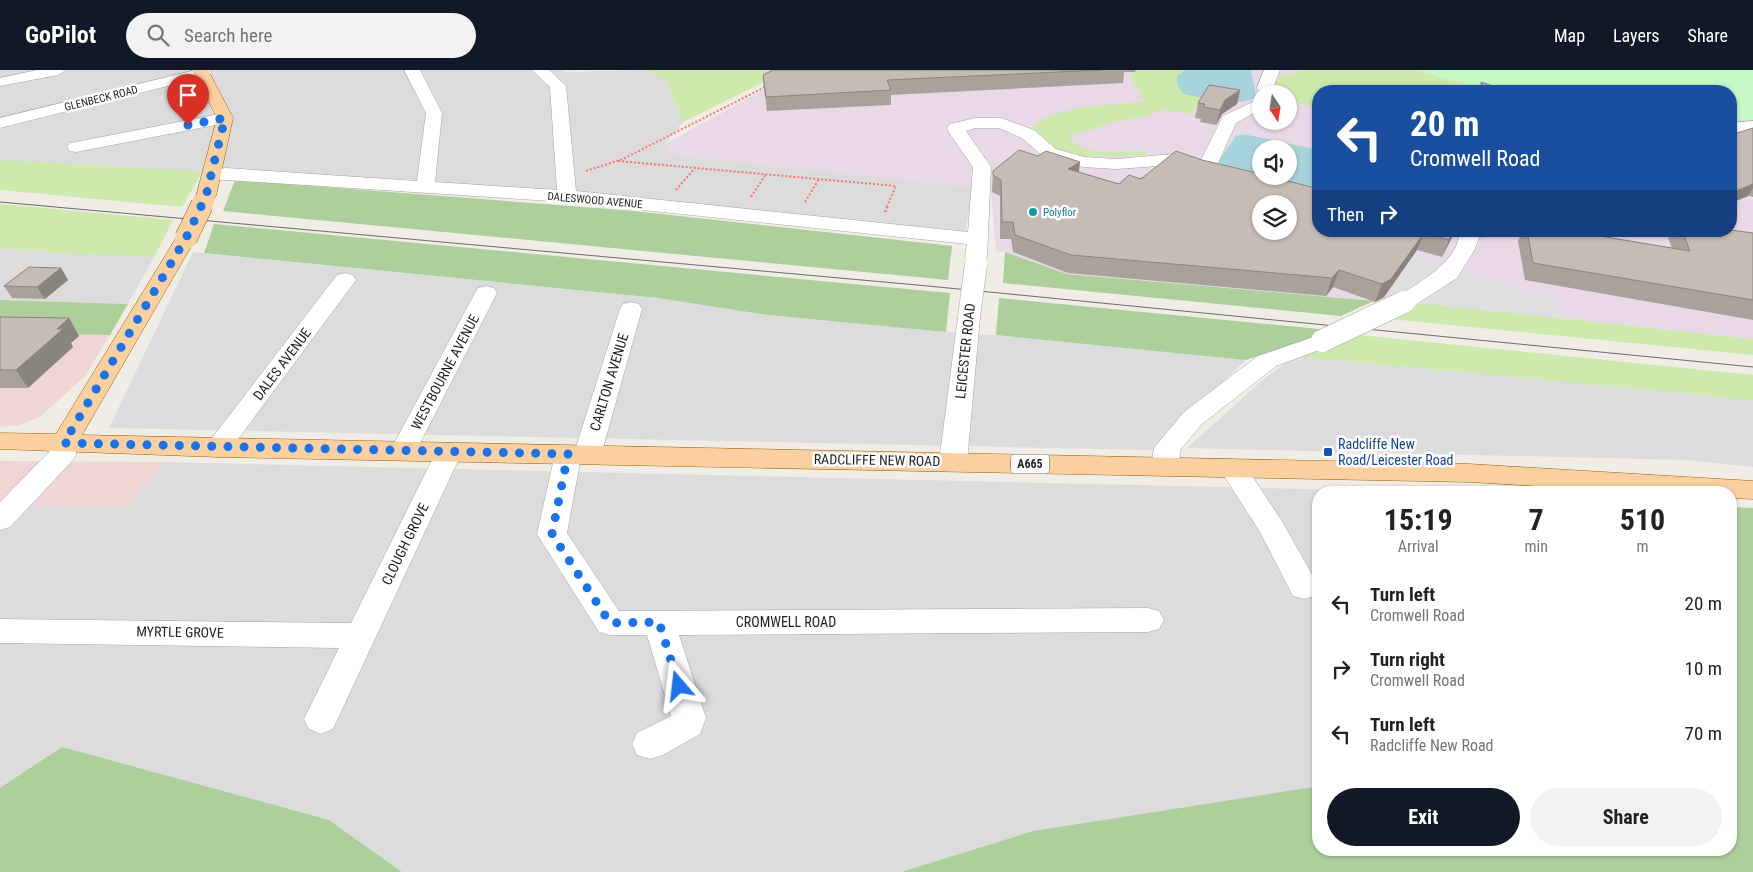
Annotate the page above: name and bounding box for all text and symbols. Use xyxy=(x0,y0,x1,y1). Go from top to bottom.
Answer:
search box xyxy=(126,13,476,58)
text: GoPilot xyxy=(25,21,96,49)
icon: search xyxy=(144,21,172,49)
text: Search here xyxy=(184,24,272,47)
text: Map xyxy=(1554,25,1585,46)
text: Layers xyxy=(1613,25,1660,46)
text: Share xyxy=(1688,25,1728,46)
pin xyxy=(167,74,209,125)
icon: arrive xyxy=(174,81,202,109)
street label: GLENBECK ROAD xyxy=(63,83,139,114)
north arrow xyxy=(1252,85,1298,130)
map controls xyxy=(1252,85,1297,240)
text: 20 m xyxy=(1410,104,1479,145)
icon: left xyxy=(1327,105,1392,170)
button: sound xyxy=(1252,140,1297,185)
text: Cromwell Road xyxy=(1410,146,1541,171)
street label: DALESWOOD AVENUE xyxy=(547,190,644,211)
button: layers xyxy=(1252,195,1297,240)
icon: right xyxy=(1374,200,1402,228)
text: Then xyxy=(1327,203,1364,226)
marker: Polyflor xyxy=(1027,206,1039,218)
place label: Polyflor xyxy=(1043,206,1077,219)
street label: LEICESTER ROAD xyxy=(952,302,978,400)
street label: WESTBOURNE AVENUE xyxy=(408,312,482,432)
street label: DALES AVENUE xyxy=(250,325,314,403)
street label: CARLTON AVENUE xyxy=(587,331,631,433)
place label: Radcliffe New Road/Leicester Road xyxy=(1338,436,1453,468)
marker: Radcliffe New Road/Leicester Road xyxy=(1322,446,1334,458)
street label: RADCLIFFE NEW ROAD xyxy=(814,451,940,469)
road number: A665 xyxy=(1011,454,1049,474)
street label: CLOUGH GROVE xyxy=(378,500,432,588)
text: 15:19 xyxy=(1384,502,1453,537)
text: 7 xyxy=(1529,502,1544,537)
text: 510 xyxy=(1620,502,1665,537)
text: Arrival xyxy=(1398,537,1439,556)
text: min xyxy=(1524,537,1548,556)
text: m xyxy=(1636,537,1648,556)
text: Turn left xyxy=(1370,583,1435,606)
icon: left xyxy=(1327,590,1355,618)
text: 20 m xyxy=(1685,592,1722,615)
text: Cromwell Road xyxy=(1370,606,1465,625)
street label: CROMWELL ROAD xyxy=(736,614,836,630)
street label: MYRTLE GROVE xyxy=(136,623,224,641)
text: Turn right xyxy=(1370,648,1445,671)
icon: right xyxy=(1327,655,1355,683)
text: 10 m xyxy=(1685,657,1722,680)
position arrow xyxy=(652,659,704,711)
text: Cromwell Road xyxy=(1370,671,1465,690)
text: Turn left xyxy=(1370,713,1435,736)
icon: left xyxy=(1327,720,1355,748)
text: 70 m xyxy=(1685,722,1722,745)
text: Radcliffe New Road xyxy=(1370,736,1494,755)
button: Exit xyxy=(1327,788,1520,846)
button: Share xyxy=(1530,788,1722,846)

